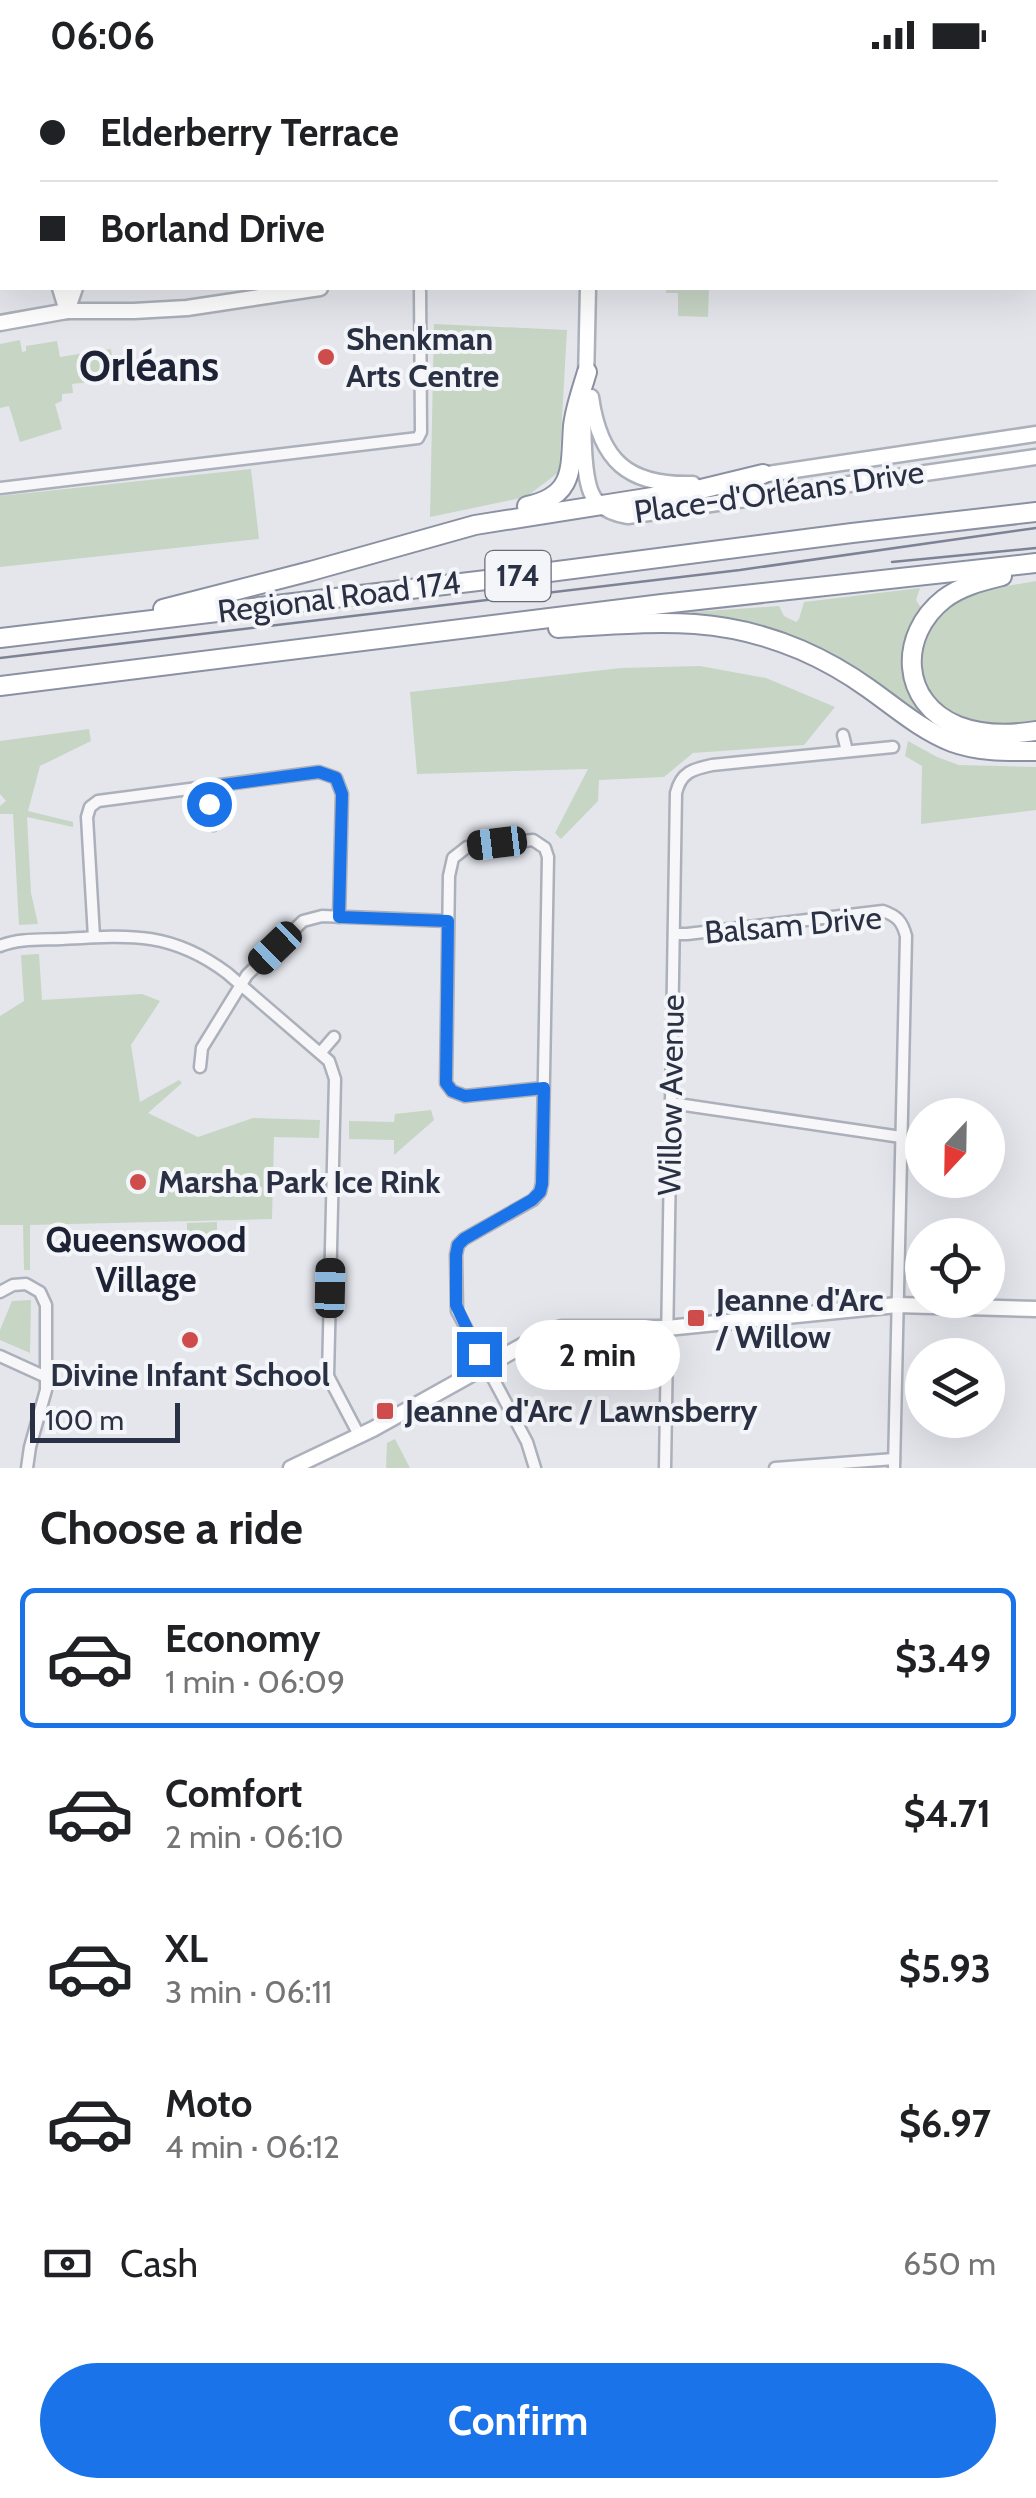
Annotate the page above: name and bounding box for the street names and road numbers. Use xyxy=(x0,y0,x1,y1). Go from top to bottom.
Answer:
street label: Place-d'Orléans Drive xyxy=(631,452,926,531)
road number: 174 xyxy=(486,551,550,601)
street label: Regional Road 174 xyxy=(215,562,463,631)
street label: Balsam Drive xyxy=(703,897,883,952)
street label: Willow Avenue xyxy=(649,994,692,1196)

